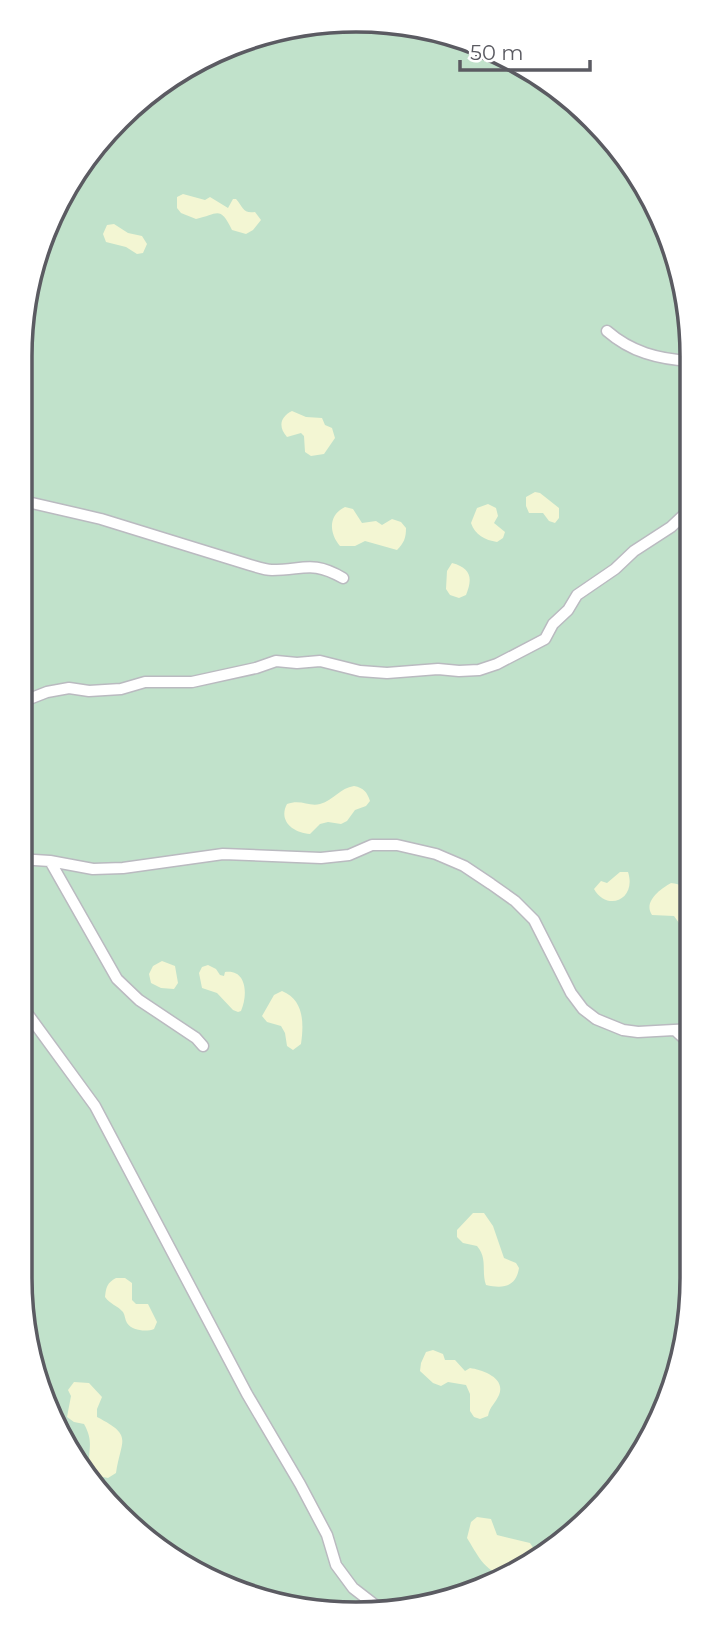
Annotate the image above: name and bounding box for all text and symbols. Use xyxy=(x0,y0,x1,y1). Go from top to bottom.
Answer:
scale bar xyxy=(460,28,590,72)
text: 50 m xyxy=(470,40,524,65)

